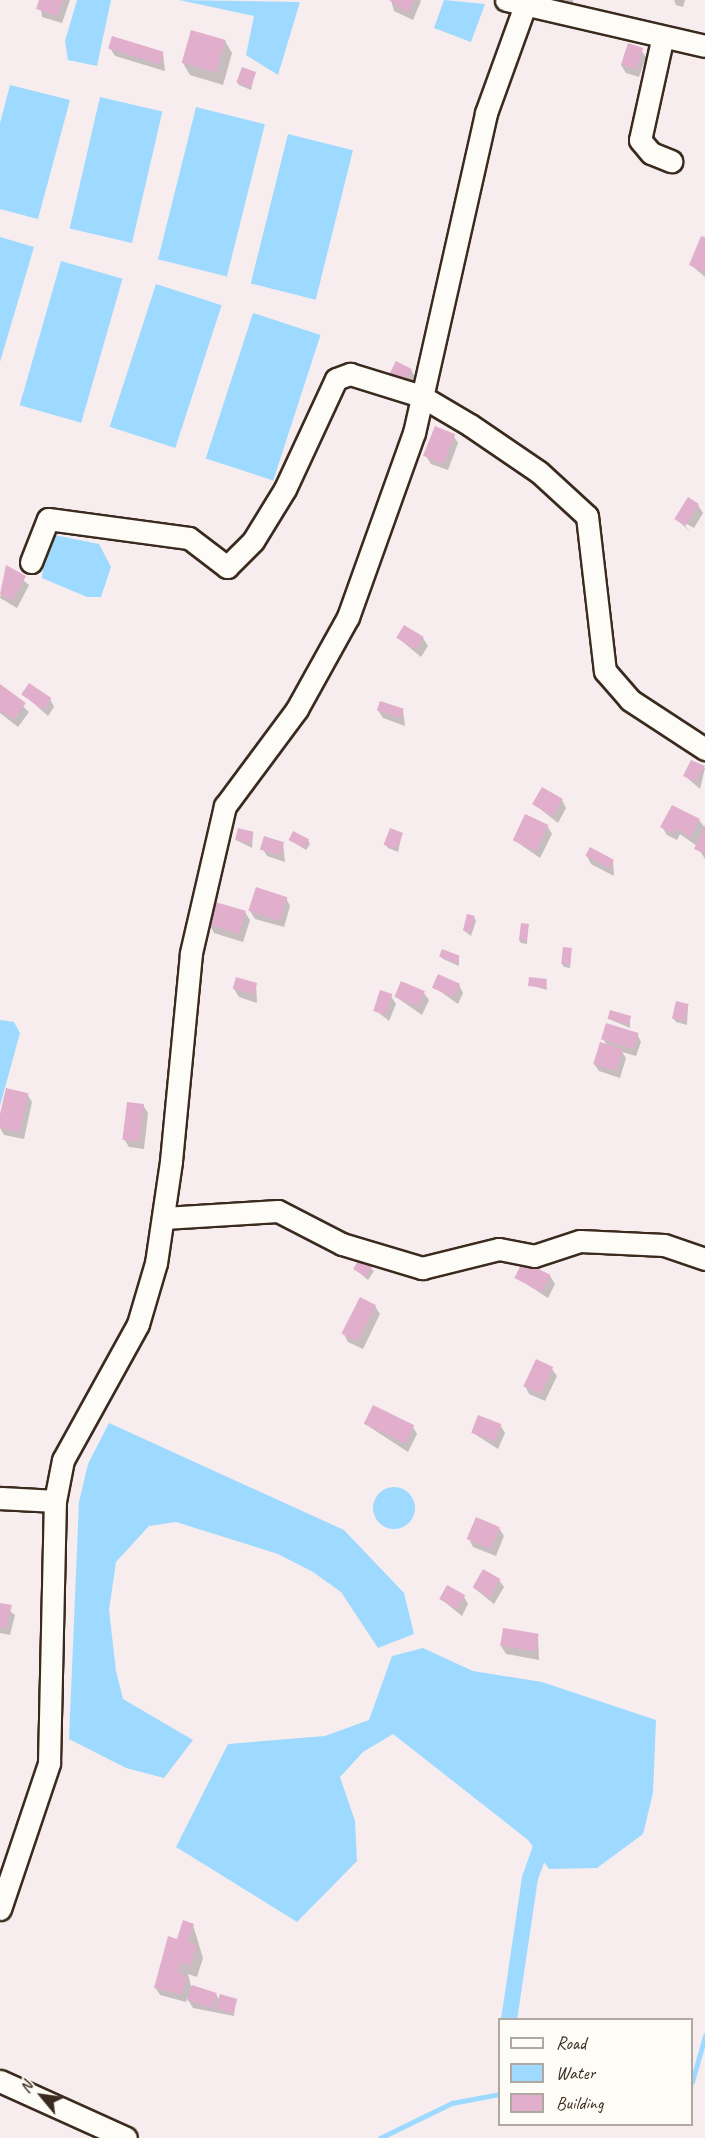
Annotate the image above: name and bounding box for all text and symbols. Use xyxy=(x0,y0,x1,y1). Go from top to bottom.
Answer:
legend xyxy=(498,2018,693,2126)
text: Road xyxy=(556,2032,586,2054)
text: Water xyxy=(556,2062,595,2084)
north arrow xyxy=(12,2066,72,2126)
text: N xyxy=(15,2078,37,2096)
text: Building xyxy=(556,2092,603,2114)

